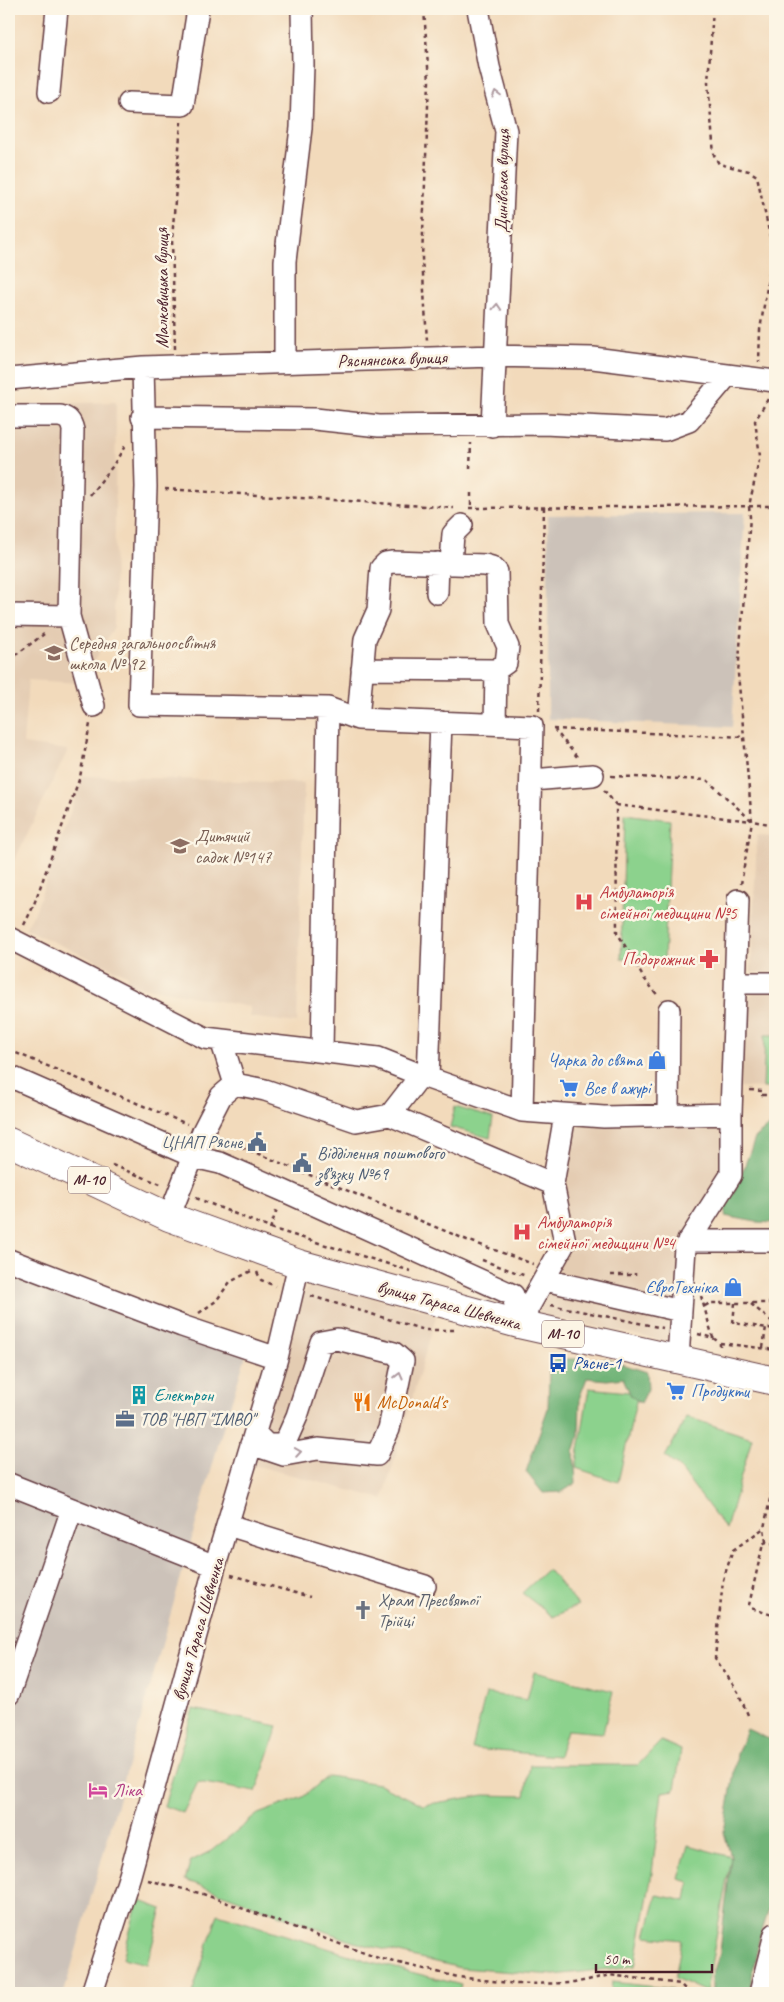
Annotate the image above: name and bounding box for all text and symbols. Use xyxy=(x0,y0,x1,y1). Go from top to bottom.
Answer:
one-way arrow xyxy=(491,89,502,98)
street label: Динівська вулиця xyxy=(490,127,514,233)
street label: Малковицька вулиця xyxy=(151,226,173,348)
one-way arrow xyxy=(491,303,502,311)
street label: Ряснянська вулиця xyxy=(337,346,449,372)
place label: Середня загальноосвітня школа № 92 xyxy=(69,632,217,675)
school or university icon: Середня загальноосвітня школа № 92 xyxy=(43,642,65,664)
place label: Дитячий садок №147 xyxy=(195,825,272,868)
school or university icon: Дитячий садок №147 xyxy=(169,835,191,857)
place label: Амбулаторія сімейної медицини №5 xyxy=(599,881,738,924)
hospital icon: Амбулаторія сімейної медицини №5 xyxy=(573,891,595,913)
place label: Подорожник xyxy=(623,948,695,970)
pharmacy icon: Подорожник xyxy=(698,948,720,970)
place label: Чарка до свята xyxy=(548,1049,644,1071)
shop icon: Чарка до свята xyxy=(646,1049,668,1071)
supermarket icon: Все в ажурі xyxy=(558,1077,580,1099)
place label: Все в ажурі xyxy=(584,1077,653,1099)
place label: ЦНАП Рясне xyxy=(161,1131,243,1153)
public building icon: ЦНАП Рясне xyxy=(246,1131,268,1153)
place label: Відділення поштового зв’язку №69 xyxy=(315,1142,446,1186)
public building icon: Відділення поштового зв’язку №69 xyxy=(291,1152,313,1174)
road number: М-10 xyxy=(68,1166,110,1194)
place label: Амбулаторія сімейної медицини №4 xyxy=(537,1211,677,1254)
hospital icon: Амбулаторія сімейної медицини №4 xyxy=(511,1221,533,1243)
street label: вулиця Тараса Шевченка xyxy=(375,1275,525,1335)
place label: ЄвроТехніка xyxy=(646,1276,719,1298)
shop icon: ЄвроТехніка xyxy=(722,1276,744,1298)
road number: М-10 xyxy=(542,1320,584,1348)
bus stop icon: Рясне-1 xyxy=(547,1352,569,1374)
place label: Рясне-1 xyxy=(573,1352,622,1374)
one-way arrow xyxy=(393,1371,404,1380)
supermarket icon: Продукти xyxy=(665,1380,687,1402)
place label: Продукти xyxy=(691,1380,751,1402)
building icon: Електрон xyxy=(128,1384,150,1406)
place label: Електрон xyxy=(154,1384,215,1406)
restaurant icon: McDonald's xyxy=(351,1391,373,1413)
place label: McDonald's xyxy=(377,1391,449,1413)
office icon: ТОВ "НВП "ІМВО" xyxy=(114,1408,136,1430)
place label: ТОВ "НВП "ІМВО" xyxy=(140,1408,259,1430)
one-way arrow xyxy=(294,1448,303,1458)
street label: вулиця Тараса Шевченка xyxy=(167,1554,229,1703)
place label: Храм Пресвятої Трійці xyxy=(378,1589,482,1632)
church icon: Храм Пресвятої Трійці xyxy=(352,1599,374,1621)
hotel icon: Ліка xyxy=(87,1779,109,1801)
place label: Ліка xyxy=(113,1779,143,1801)
scale bar xyxy=(596,1942,713,1974)
text: 50 m xyxy=(604,1950,631,1969)

